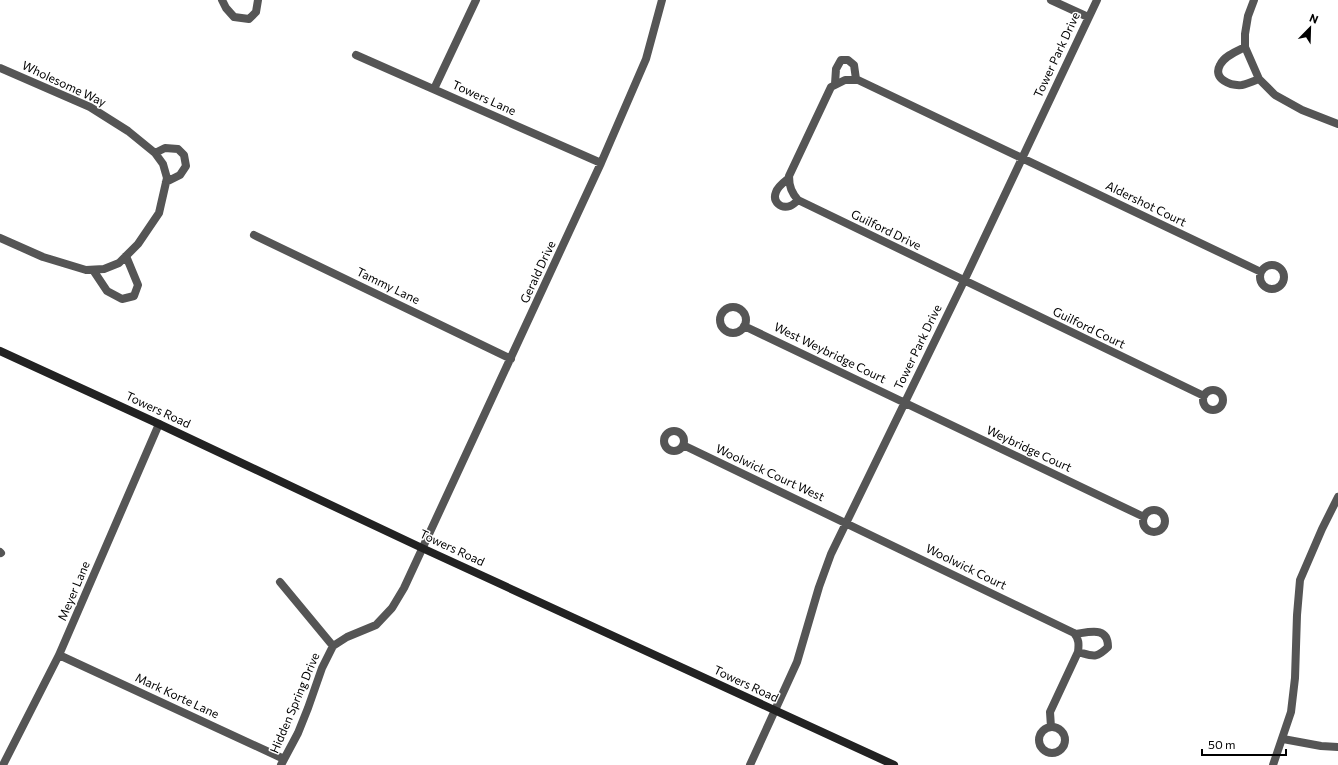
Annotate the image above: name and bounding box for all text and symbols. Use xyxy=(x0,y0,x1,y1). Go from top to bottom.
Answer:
north arrow xyxy=(1290,8,1330,48)
street label: Tower Park Drive xyxy=(1030,10,1082,100)
text: N xyxy=(1308,11,1320,26)
street label: Wholesome Way xyxy=(20,57,109,109)
street label: Towers Lane xyxy=(450,77,518,117)
street label: Aldershot Court xyxy=(1104,178,1189,229)
street label: Guilford Drive xyxy=(849,206,924,252)
street label: Gerald Drive xyxy=(517,238,558,305)
street label: Tammy Lane xyxy=(355,264,422,306)
street label: Tower Park Drive xyxy=(890,302,944,391)
street label: Guilford Court xyxy=(1051,304,1128,351)
street label: West Weybridge Court xyxy=(772,319,889,385)
street label: Towers Road xyxy=(124,388,193,430)
street label: Weybridge Court xyxy=(985,422,1074,474)
street label: Woolwick Court West xyxy=(714,441,827,503)
street label: Towers Road xyxy=(418,526,487,568)
street label: Woolwick Court xyxy=(924,541,1009,592)
street label: Meyer Lane xyxy=(54,559,92,623)
street label: Hidden Spring Drive xyxy=(267,650,322,755)
street label: Towers Road xyxy=(712,662,781,704)
street label: Mark Korte Lane xyxy=(133,670,221,721)
scale bar xyxy=(1202,731,1286,757)
text: 50 m xyxy=(1208,737,1236,751)

